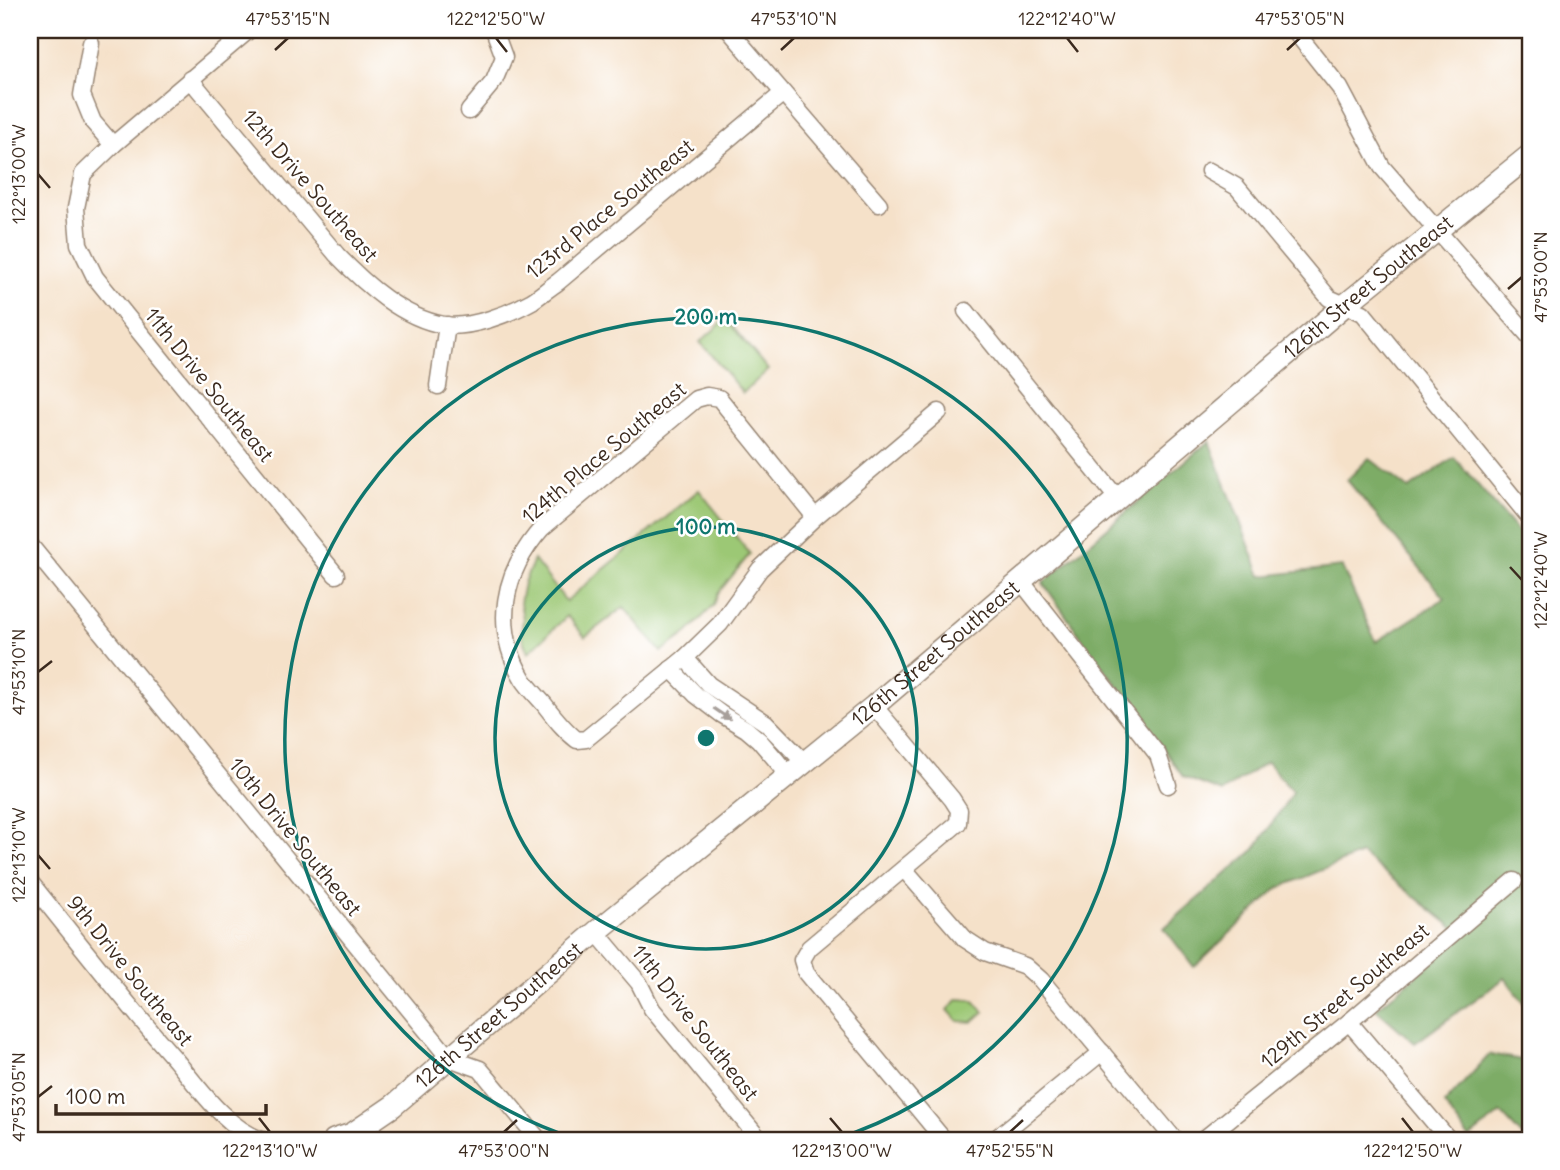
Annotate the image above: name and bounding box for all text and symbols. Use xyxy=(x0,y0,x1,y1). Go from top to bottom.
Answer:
text: 47°53'15"N xyxy=(245,7,331,30)
text: 122°12'50"W xyxy=(447,7,545,30)
text: 47°53'10"N xyxy=(751,7,837,30)
text: 122°12'40"W xyxy=(1018,7,1116,30)
text: 47°53'05"N xyxy=(1255,7,1345,30)
street label: 12th Drive Southeast xyxy=(237,104,384,268)
text: 122°13'00"W xyxy=(7,124,30,224)
street label: 123rd Place Southeast xyxy=(520,133,699,285)
street label: 126th Street Southeast xyxy=(1277,209,1458,365)
text: 47°53'00"N xyxy=(1529,231,1552,323)
street label: 11th Drive Southeast xyxy=(139,302,280,467)
text: 200 m xyxy=(675,303,738,330)
street label: 124th Place Southeast xyxy=(516,376,691,529)
text: 100 m xyxy=(676,513,736,540)
text: 122°12'40"W xyxy=(1529,531,1552,629)
street label: 126th Street Southeast xyxy=(845,574,1025,732)
text: 47°53'10"N xyxy=(7,629,30,715)
one-way arrow xyxy=(713,707,731,721)
centre of rings xyxy=(694,726,718,750)
street label: 10th Drive Southeast xyxy=(223,752,368,921)
text: 122°13'10"W xyxy=(7,807,30,903)
street label: 9th Drive Southeast xyxy=(61,890,199,1051)
street label: 129th Street Southeast xyxy=(1255,917,1435,1074)
street label: 126th Street Southeast xyxy=(409,936,588,1094)
street label: 11th Drive Southeast xyxy=(626,939,765,1106)
text: 47°53'05"N xyxy=(7,1052,30,1142)
scale bar xyxy=(56,1072,266,1116)
text: 100 m xyxy=(66,1083,125,1110)
text: 122°13'10"W xyxy=(222,1139,318,1162)
text: 47°53'00"N xyxy=(458,1139,550,1162)
text: 122°13'00"W xyxy=(792,1139,892,1162)
text: 47°52'55"N xyxy=(966,1139,1054,1162)
text: 122°12'50"W xyxy=(1364,1139,1462,1162)

